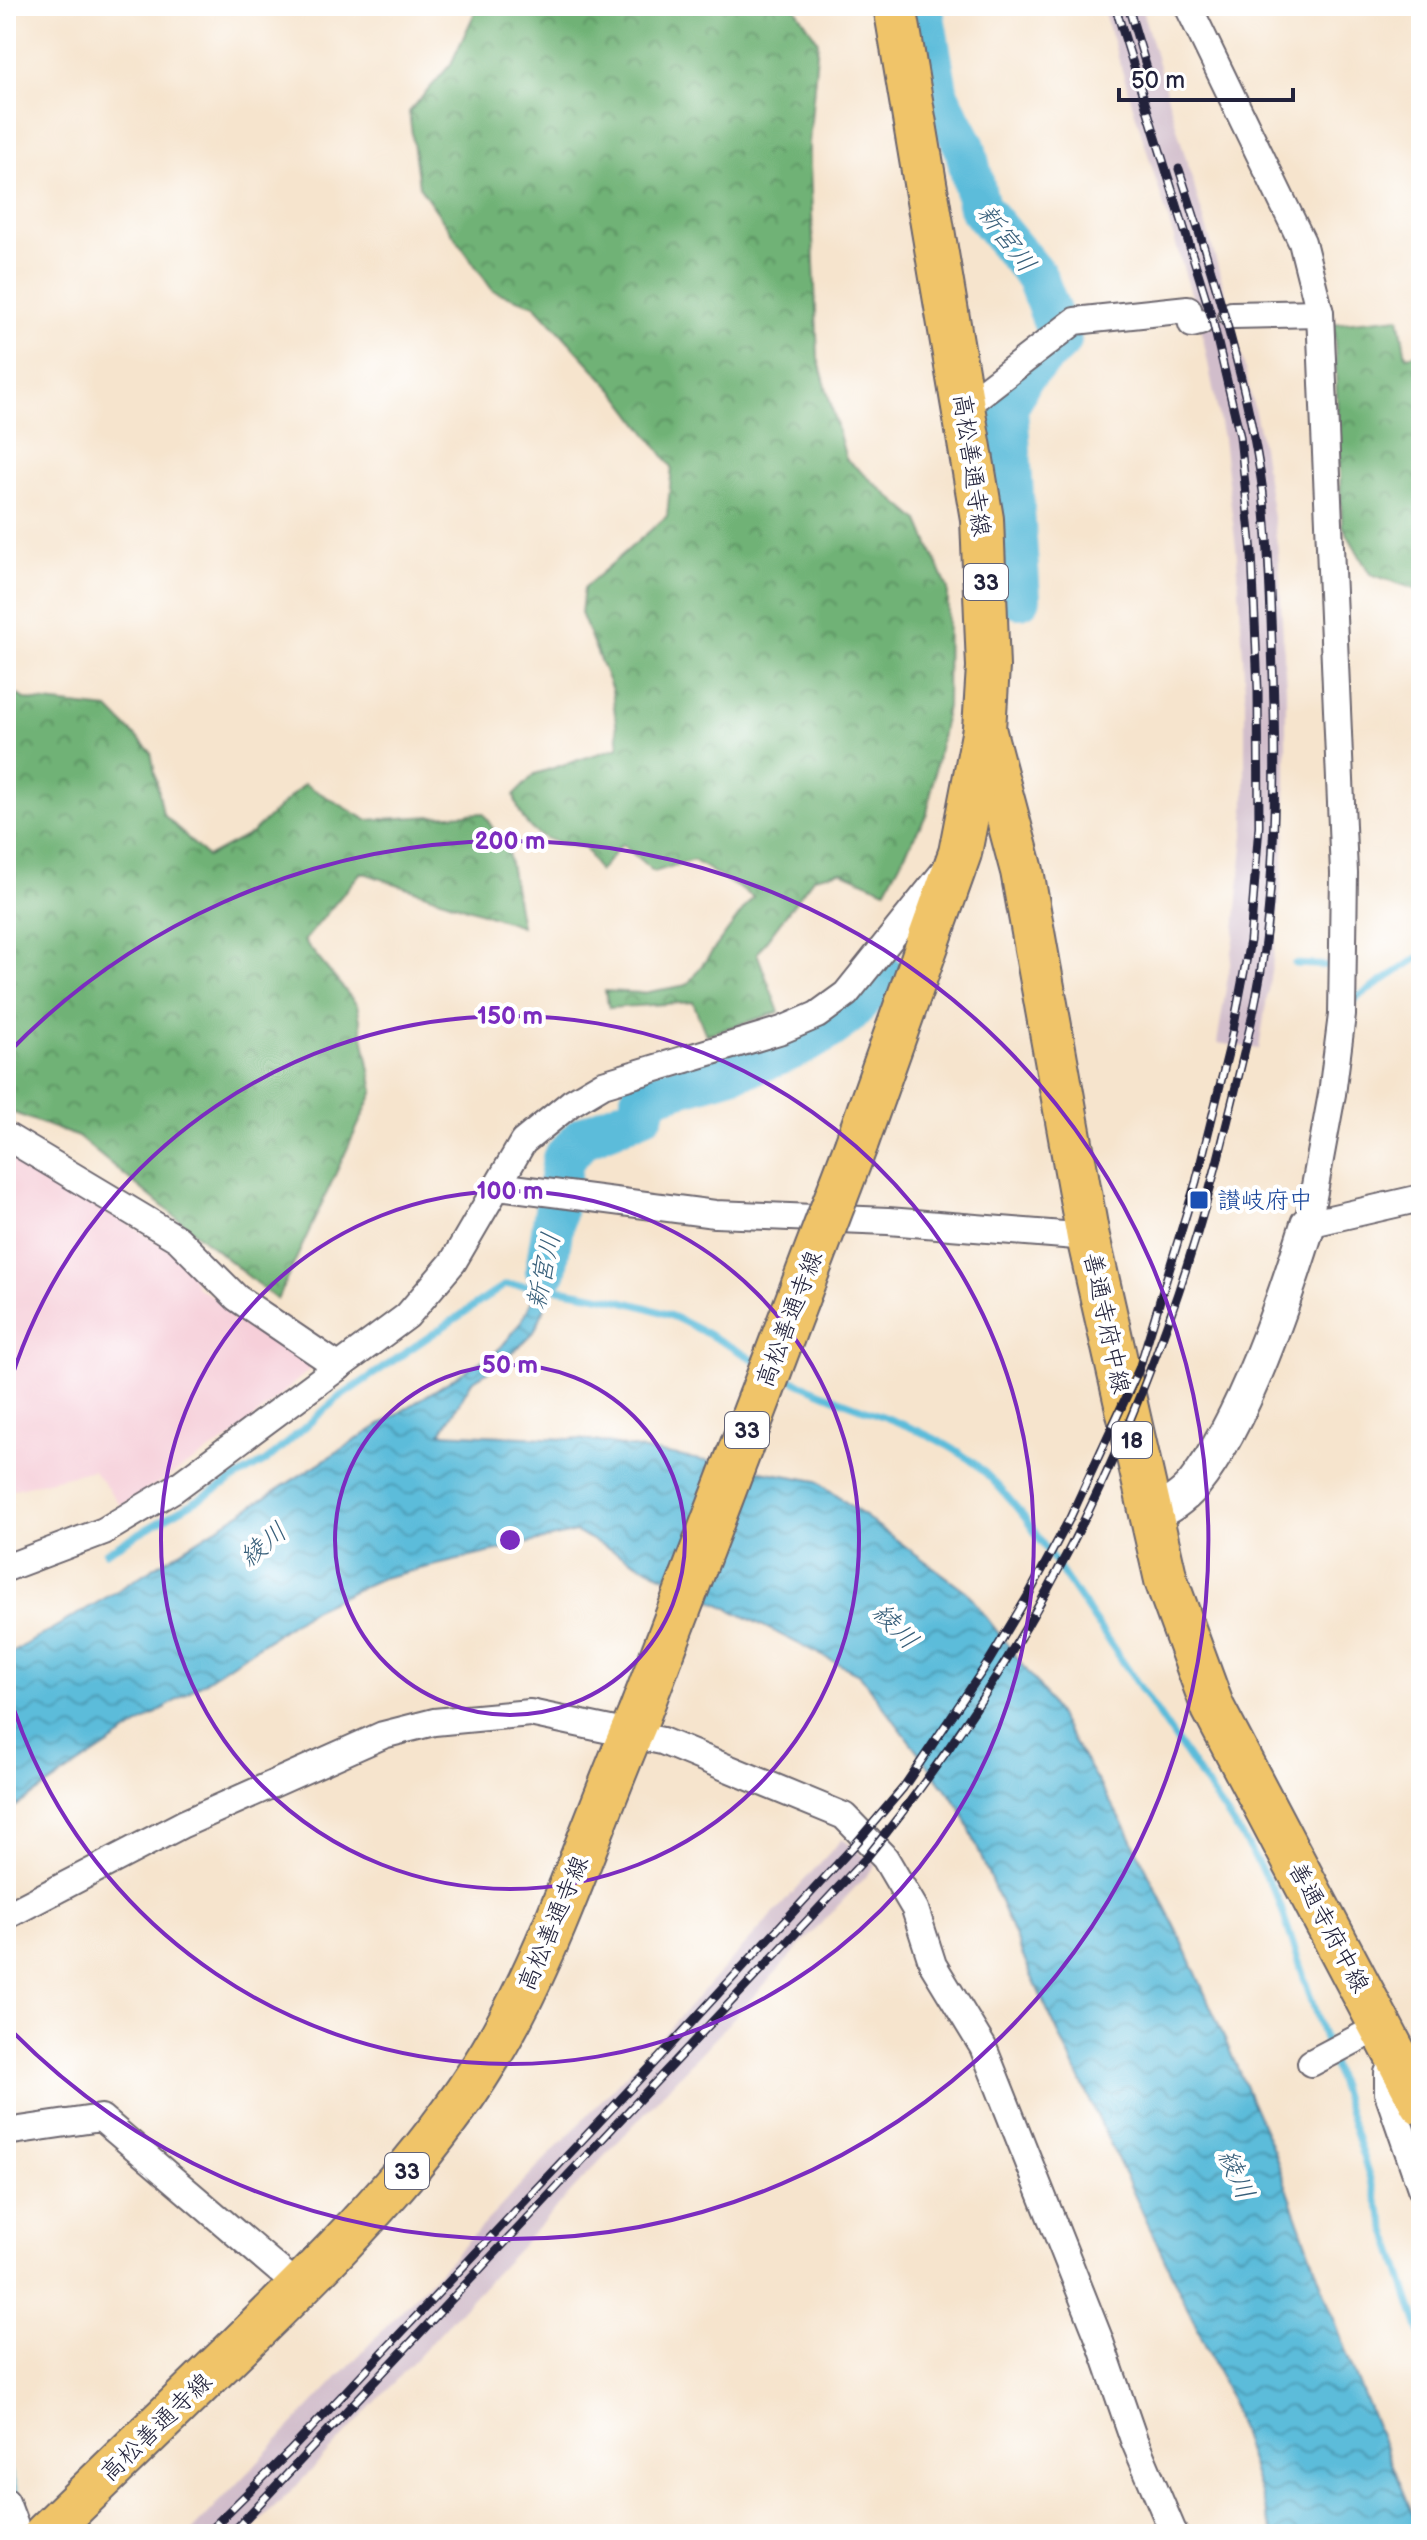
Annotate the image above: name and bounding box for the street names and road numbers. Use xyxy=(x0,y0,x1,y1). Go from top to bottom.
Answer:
street label: 高松善通寺線 xyxy=(947,392,996,538)
road number: 33 xyxy=(964,564,1008,600)
street label: 高松善通寺線 xyxy=(750,1247,829,1392)
street label: 善通寺府中線 xyxy=(1077,1250,1136,1397)
road number: 33 xyxy=(725,1412,769,1448)
road number: 18 xyxy=(1112,1422,1152,1458)
street label: 高松善通寺線 xyxy=(512,1851,595,1995)
street label: 善通寺府中線 xyxy=(1282,1857,1375,1998)
road number: 33 xyxy=(385,2153,429,2189)
street label: 高松善通寺線 xyxy=(94,2367,218,2488)

